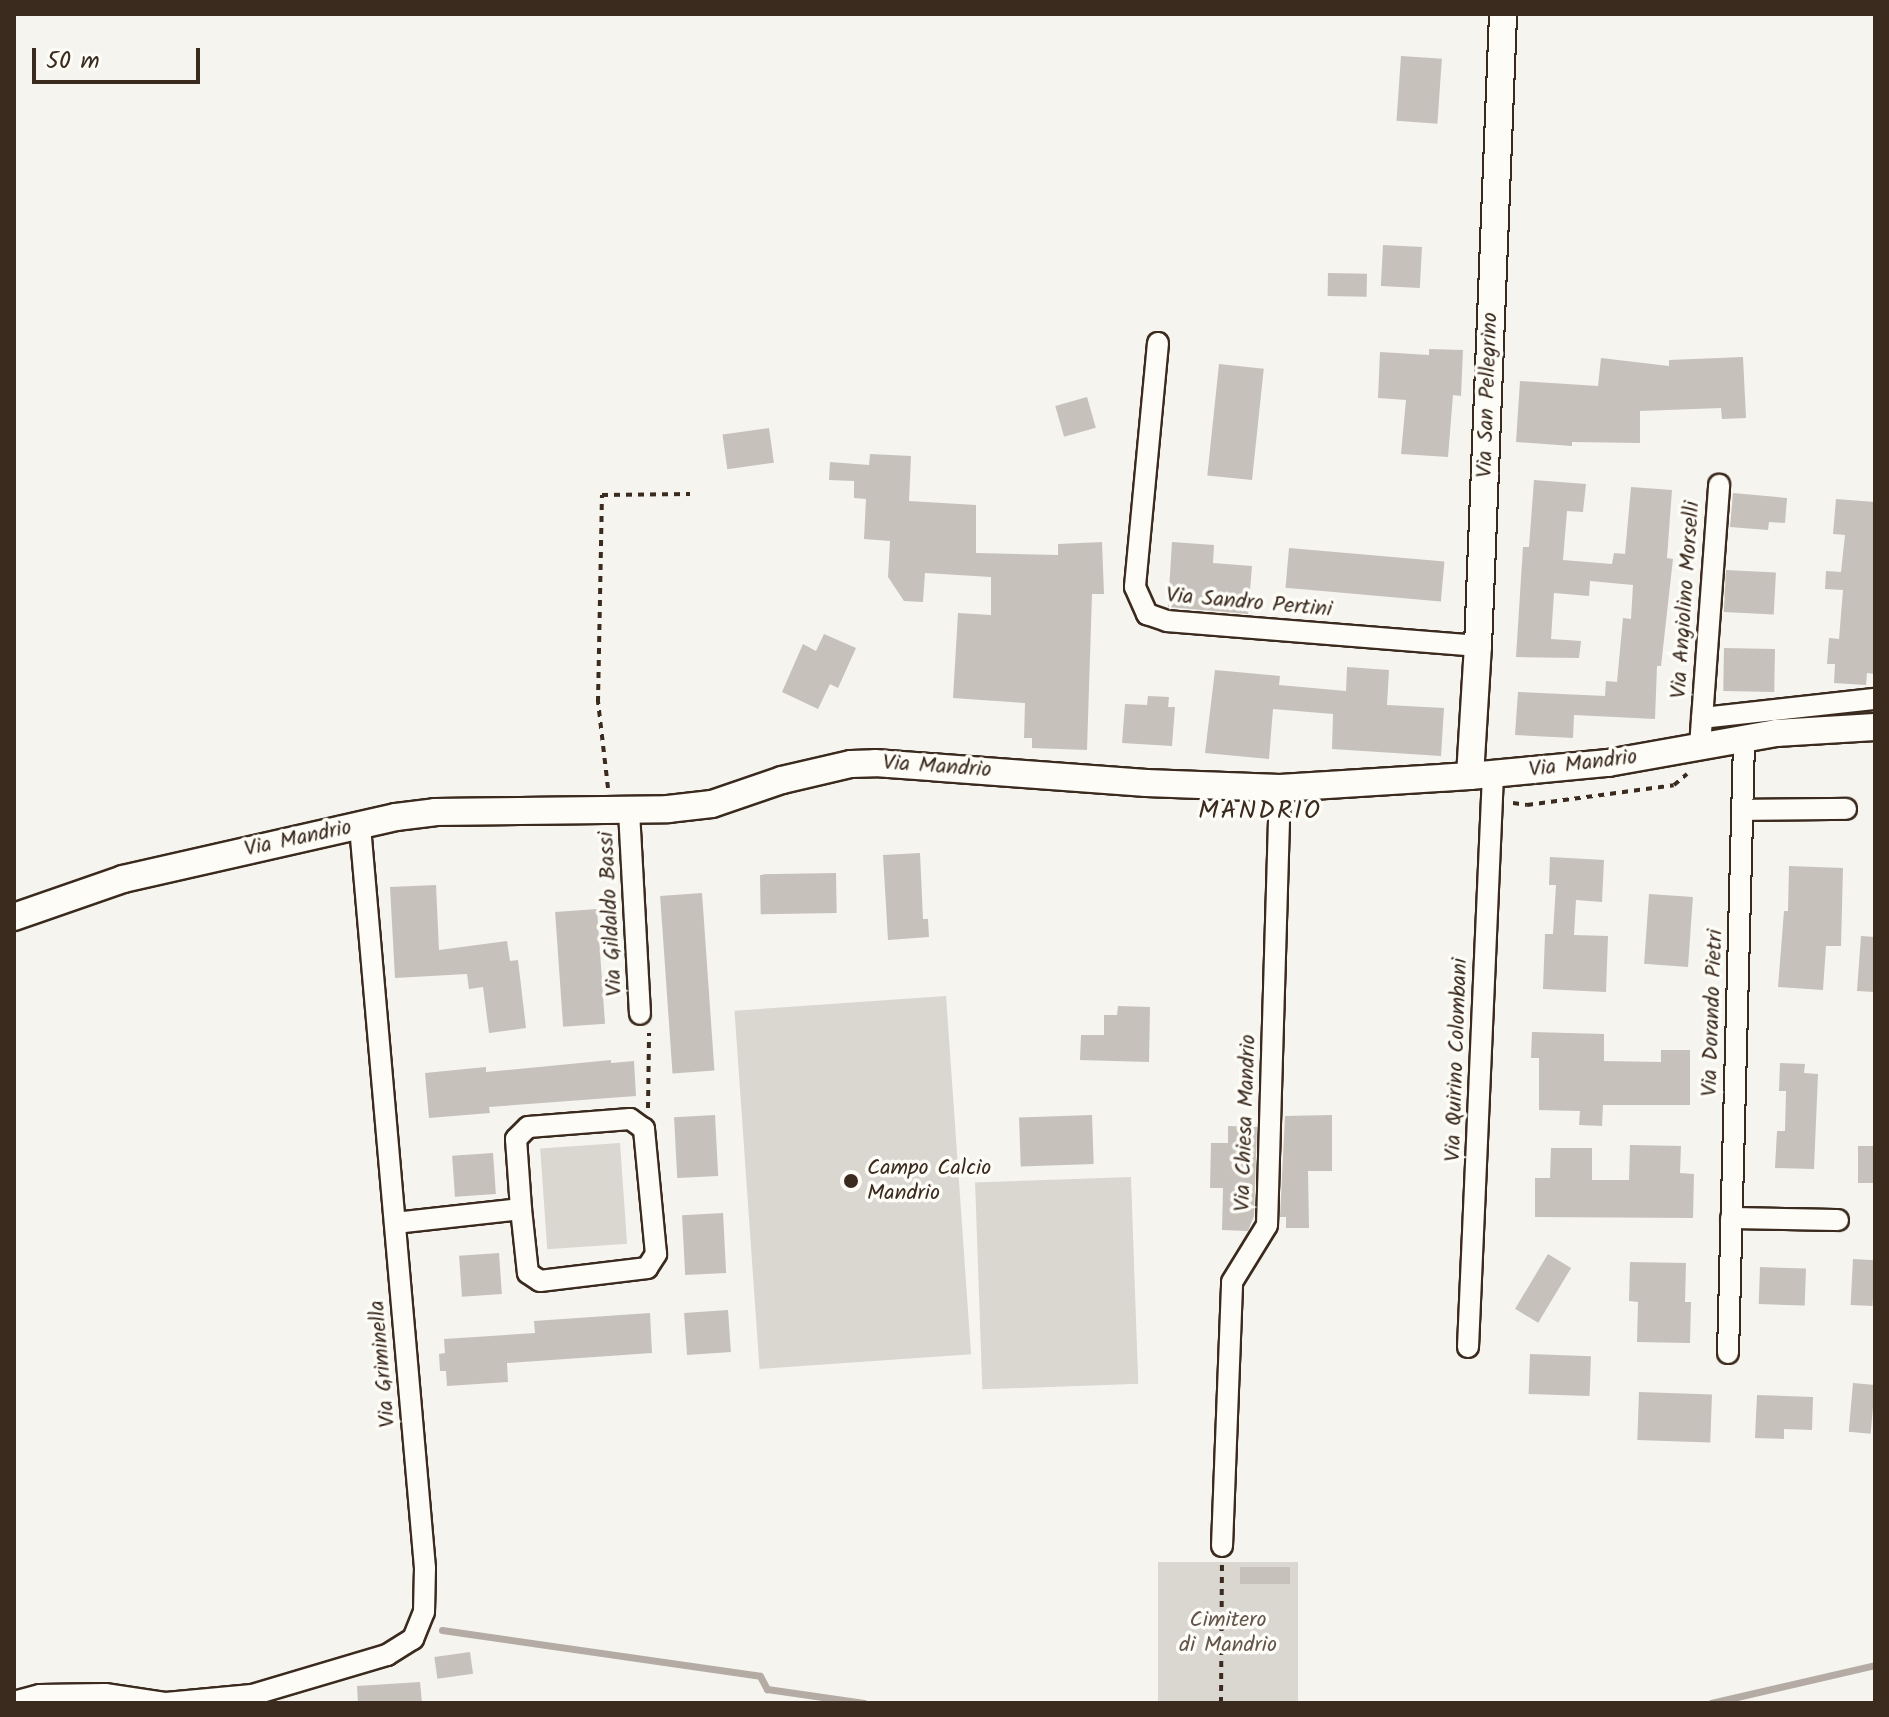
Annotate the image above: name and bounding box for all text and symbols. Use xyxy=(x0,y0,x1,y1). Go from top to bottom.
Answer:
scale bar xyxy=(36,32,204,82)
text: 50 m xyxy=(46,42,100,81)
street label: Via San Pellegrino xyxy=(1472,312,1504,478)
street label: Via Angiolino Morselli xyxy=(1666,500,1706,700)
street label: Via Sandro Pertini xyxy=(1165,583,1333,623)
street label: Via Mandrio xyxy=(1527,744,1639,784)
street label: Via Mandrio xyxy=(882,750,992,784)
district label: MANDRIO xyxy=(1198,796,1322,828)
street label: Via Mandrio xyxy=(242,815,354,863)
street label: Via Gildaldo Bassi xyxy=(594,831,628,997)
street label: Via Dorando Pietri xyxy=(1697,929,1729,1097)
street label: Via Quirino Colombani xyxy=(1440,958,1474,1162)
street label: Via Chiesa Mandrio xyxy=(1230,1034,1262,1212)
place label: Campo Calcio Mandrio xyxy=(867,1155,991,1206)
marker: Campo Calcio Mandrio xyxy=(842,1172,860,1190)
street label: Via Griminella xyxy=(364,1299,402,1429)
park label: Cimitero di Mandrio xyxy=(1179,1607,1277,1658)

